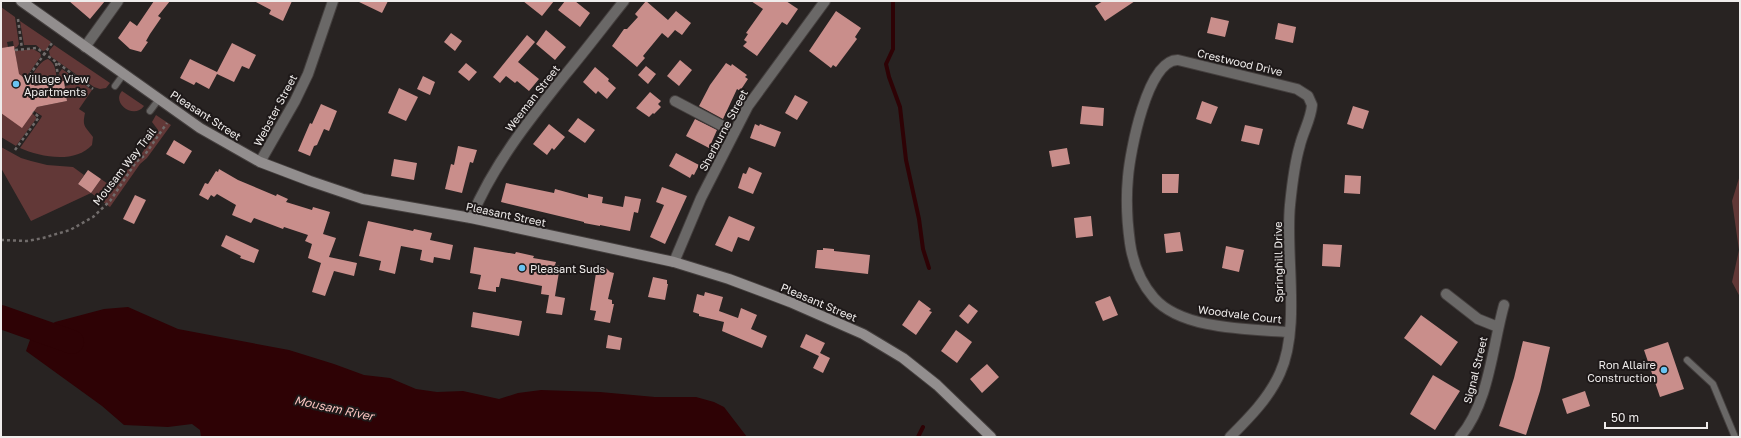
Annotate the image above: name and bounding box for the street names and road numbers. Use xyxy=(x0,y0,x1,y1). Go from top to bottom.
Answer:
street label: Crestwood Drive xyxy=(1196,46,1284,78)
street label: Weeman Street xyxy=(502,62,562,134)
street label: Webster Street xyxy=(251,72,299,148)
street label: Pleasant Street xyxy=(168,87,244,143)
street label: Sherburne Street xyxy=(696,87,750,173)
street label: Mousam Way Trail xyxy=(90,124,159,207)
street label: Pleasant Street xyxy=(465,199,547,229)
street label: Springhill Drive xyxy=(1271,221,1285,303)
street label: Pleasant Street xyxy=(779,280,859,324)
street label: Woodvale Court xyxy=(1197,302,1283,326)
street label: Signal Street xyxy=(1460,335,1490,405)

